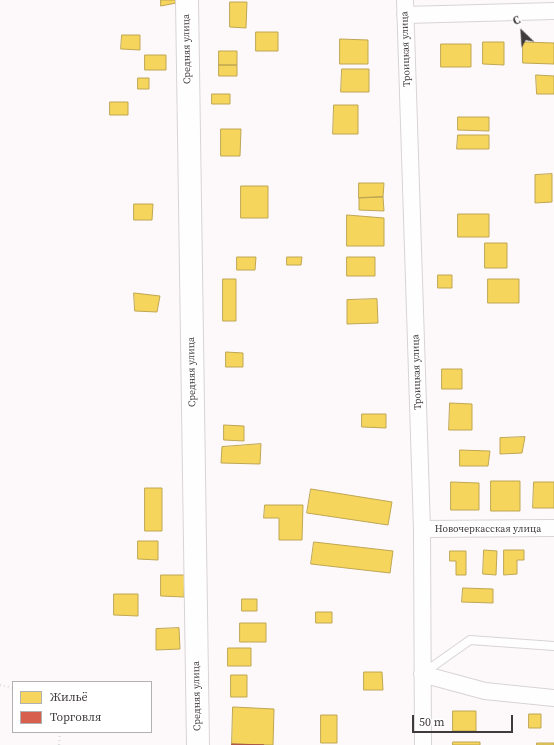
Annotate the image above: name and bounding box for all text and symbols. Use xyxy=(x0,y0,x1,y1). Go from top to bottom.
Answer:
street label: Троицкая улица xyxy=(399,11,413,87)
north arrow xyxy=(502,12,542,52)
text: С xyxy=(510,12,523,29)
street label: Средняя улица xyxy=(180,14,194,84)
street label: Троицкая улица xyxy=(410,334,424,410)
street label: Средняя улица xyxy=(185,337,199,407)
street label: Новочеркасская улица xyxy=(435,523,541,535)
street label: Средняя улица xyxy=(190,661,204,731)
legend xyxy=(12,681,152,733)
text: Жильё xyxy=(50,689,88,705)
scale bar xyxy=(414,707,515,733)
text: Торговля xyxy=(50,709,101,725)
text: 50 m xyxy=(419,714,445,730)

